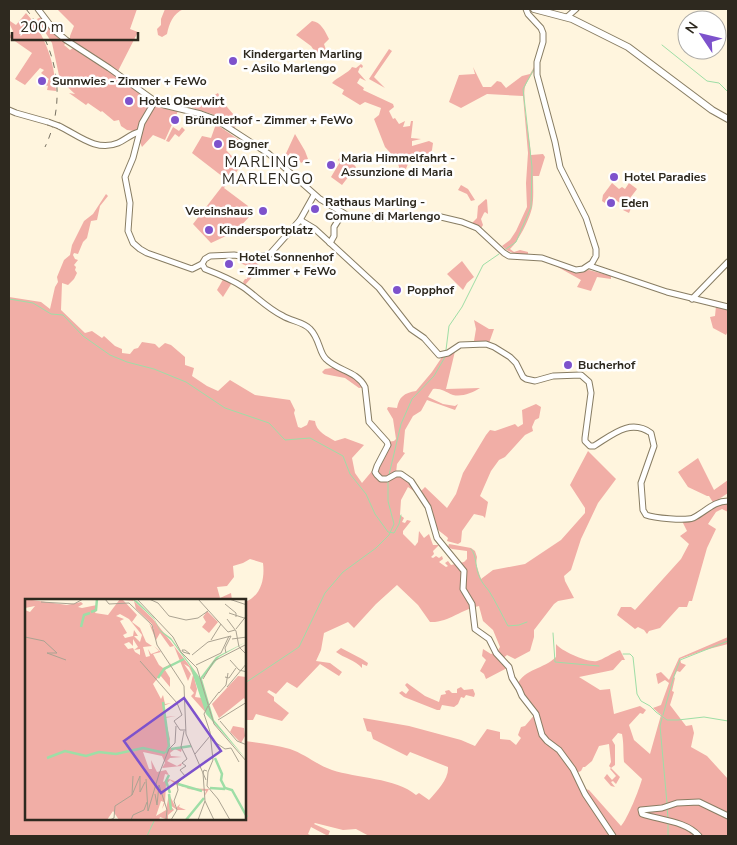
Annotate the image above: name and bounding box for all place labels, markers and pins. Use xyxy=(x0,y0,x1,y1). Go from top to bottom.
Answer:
place label: Kindergarten Marling - Asilo Marlengo xyxy=(243,46,362,76)
marker: Kindergarten Marling - Asilo Marlengo xyxy=(227,55,239,67)
place label: Sunnwies - Zimmer + FeWo xyxy=(52,73,207,89)
marker: Sunnwies - Zimmer + FeWo xyxy=(36,75,48,87)
place label: Hotel Oberwirt xyxy=(139,93,225,109)
marker: Hotel Oberwirt xyxy=(123,95,135,107)
place label: Bründlerhof - Zimmer + FeWo xyxy=(185,112,353,128)
marker: Bründlerhof - Zimmer + FeWo xyxy=(169,114,181,126)
place label: Bogner xyxy=(228,136,269,152)
marker: Bogner xyxy=(212,138,224,150)
place label: Maria Himmelfahrt - Assunzione di Maria xyxy=(341,150,455,180)
marker: Maria Himmelfahrt - Assunzione di Maria xyxy=(325,159,337,171)
place label: Hotel Paradies xyxy=(624,169,706,185)
marker: Hotel Paradies xyxy=(608,171,620,183)
place label: Rathaus Marling - Comune di Marlengo xyxy=(325,194,441,224)
place label: Eden xyxy=(621,195,649,211)
marker: Eden xyxy=(605,197,617,209)
place label: Vereinshaus xyxy=(184,203,253,219)
marker: Rathaus Marling - Comune di Marlengo xyxy=(309,203,321,215)
marker: Vereinshaus xyxy=(257,205,269,217)
place label: Kindersportplatz xyxy=(219,222,313,238)
marker: Kindersportplatz xyxy=(203,224,215,236)
place label: Hotel Sonnenhof - Zimmer + FeWo xyxy=(239,249,336,279)
marker: Hotel Sonnenhof - Zimmer + FeWo xyxy=(223,258,235,270)
place label: Popphof xyxy=(407,282,455,298)
marker: Popphof xyxy=(391,284,403,296)
place label: Bucherhof xyxy=(578,357,636,373)
marker: Bucherhof xyxy=(562,359,574,371)

